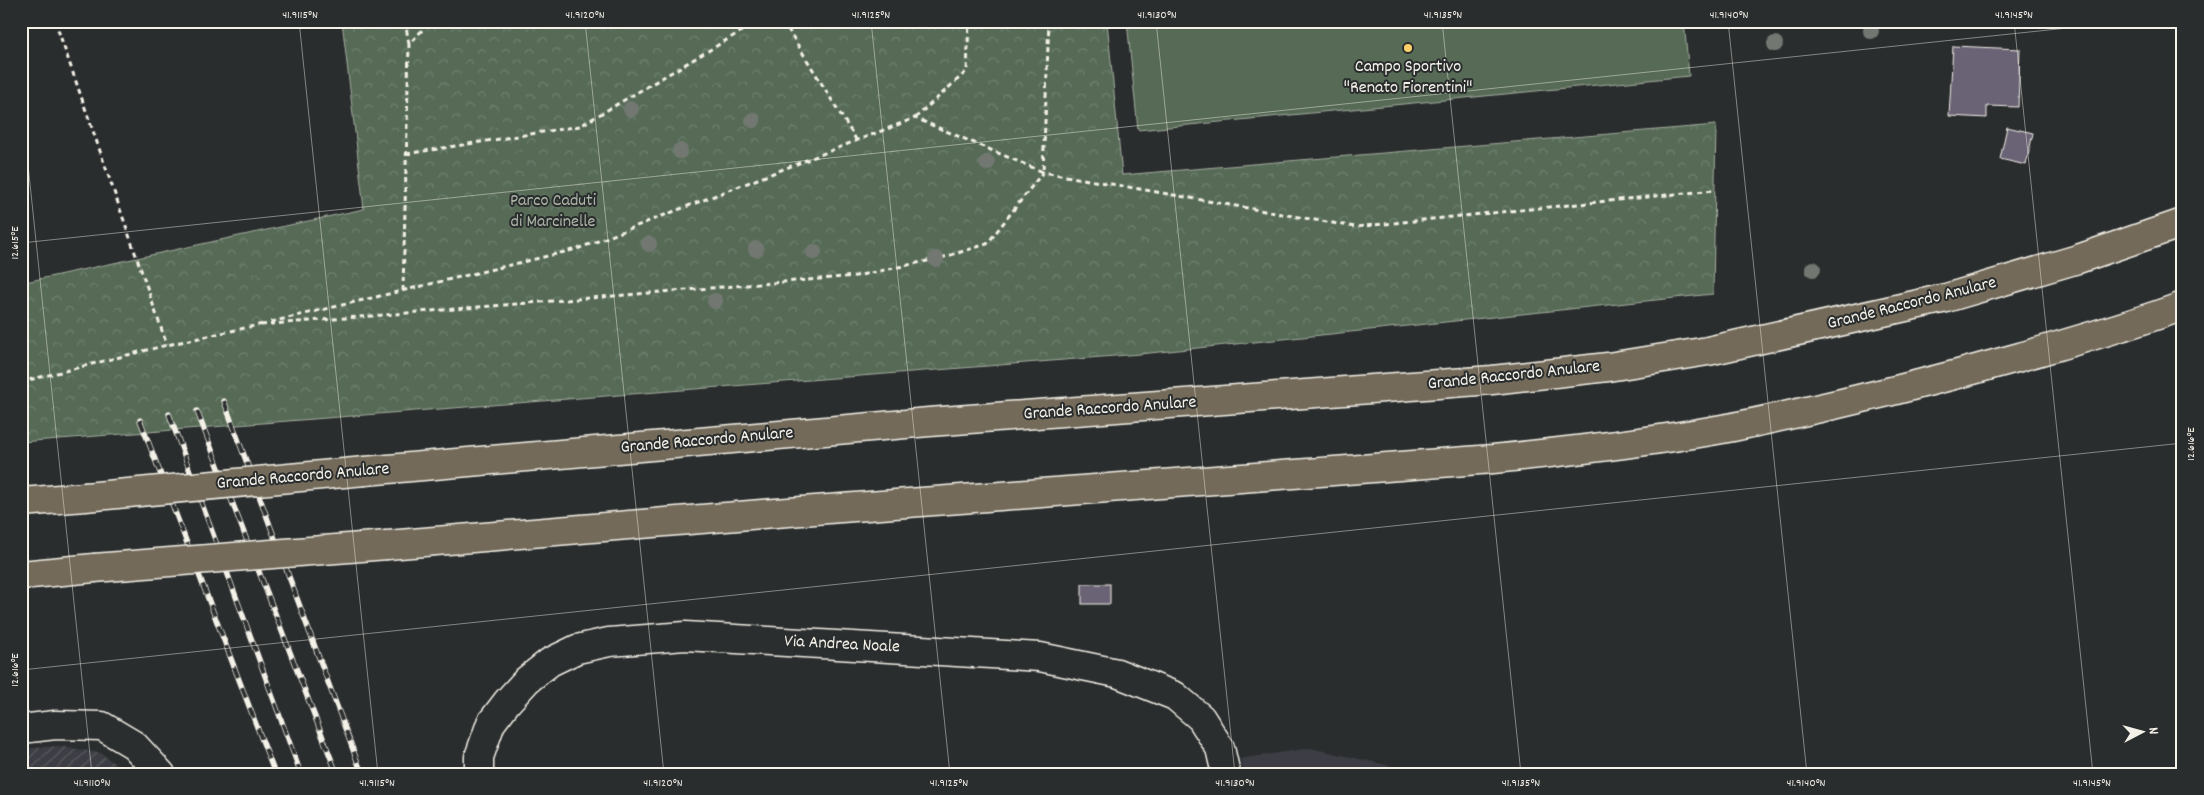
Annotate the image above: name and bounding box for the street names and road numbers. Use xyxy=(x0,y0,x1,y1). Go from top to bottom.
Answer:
street label: Grande Raccordo Anulare xyxy=(1825,271,1999,337)
street label: Grande Raccordo Anulare xyxy=(1427,355,1601,397)
street label: Grande Raccordo Anulare xyxy=(1023,390,1197,428)
street label: Grande Raccordo Anulare xyxy=(620,421,794,461)
street label: Grande Raccordo Anulare xyxy=(216,457,390,497)
street label: Via Andrea Noale xyxy=(784,629,901,661)

